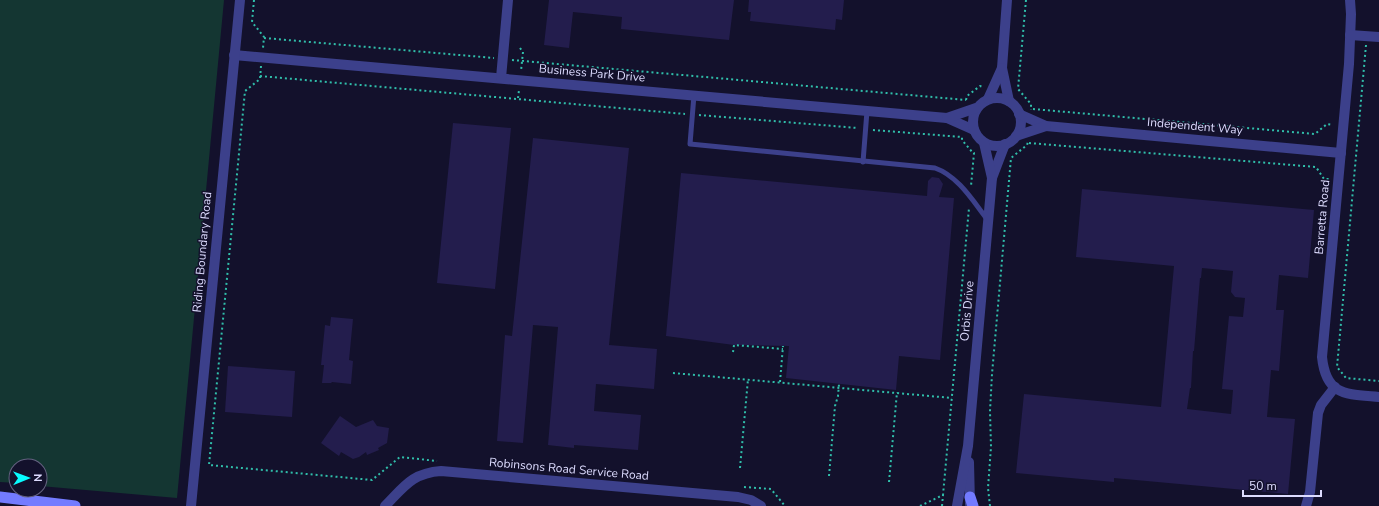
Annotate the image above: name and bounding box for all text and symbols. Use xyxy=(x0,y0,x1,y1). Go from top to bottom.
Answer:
street label: Business Park Drive xyxy=(538,60,646,86)
street label: Independent Way xyxy=(1147,114,1244,138)
street label: Barretta Road xyxy=(1311,179,1333,255)
street label: Riding Boundary Road xyxy=(189,191,215,313)
street label: Orbis Drive xyxy=(956,280,978,342)
street label: Robinsons Road Service Road xyxy=(488,454,650,484)
north arrow xyxy=(8,458,48,498)
scale bar xyxy=(1243,472,1321,498)
text: N xyxy=(30,474,45,482)
text: 50 m xyxy=(1249,478,1277,494)

